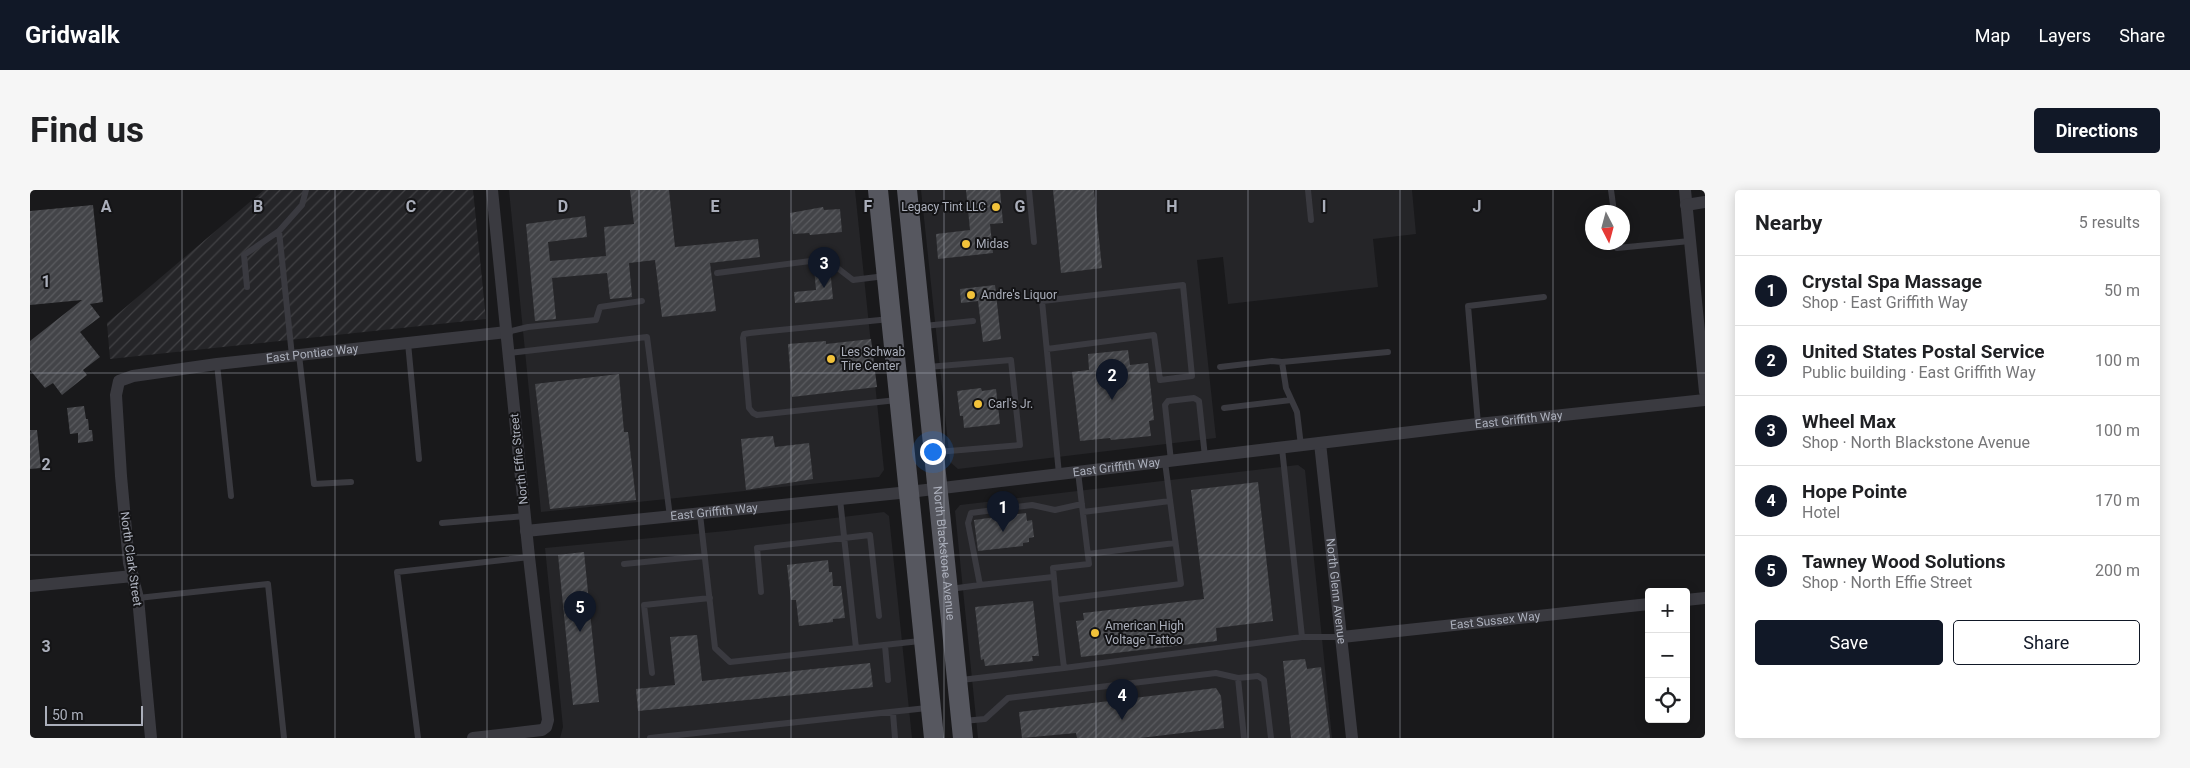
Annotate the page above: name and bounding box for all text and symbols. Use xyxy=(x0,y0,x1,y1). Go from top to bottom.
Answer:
text: Gridwalk xyxy=(25,21,120,49)
text: Map xyxy=(1975,25,2010,46)
text: Layers xyxy=(2038,25,2091,46)
text: Share xyxy=(2119,25,2165,46)
button: Directions xyxy=(2034,108,2160,153)
text: Find us xyxy=(30,110,144,151)
text: A xyxy=(101,197,112,216)
text: B xyxy=(253,197,263,216)
text: C xyxy=(406,197,416,216)
text: D xyxy=(558,197,568,216)
text: E xyxy=(711,197,720,216)
text: F xyxy=(864,197,873,216)
text: G xyxy=(1015,197,1026,216)
text: H xyxy=(1166,197,1178,216)
text: I xyxy=(1322,197,1326,216)
text: J xyxy=(1473,197,1481,216)
place label: Legacy Tint LLC xyxy=(901,200,986,214)
marker: Legacy Tint LLC xyxy=(990,201,1002,213)
north arrow xyxy=(1585,205,1630,250)
text: Nearby xyxy=(1755,211,1822,235)
text: 5 results xyxy=(2079,213,2140,232)
place label: Midas xyxy=(976,237,1009,251)
marker: Midas xyxy=(960,238,972,250)
pin: 3 xyxy=(808,247,840,288)
text: Crystal Spa Massage xyxy=(1802,270,1982,293)
text: 1 xyxy=(41,272,51,291)
text: 1 xyxy=(1766,281,1776,300)
text: 50 m xyxy=(2104,281,2140,300)
place label: Andre's Liquor xyxy=(981,288,1057,302)
marker: Andre's Liquor xyxy=(965,289,977,301)
text: Shop · East Griffith Way xyxy=(1802,293,1968,312)
text: United States Postal Service xyxy=(1802,340,2045,363)
street label: East Pontiac Way xyxy=(265,341,359,366)
place label: Les Schwab Tire Center xyxy=(841,345,906,373)
text: 2 xyxy=(1766,351,1776,370)
text: 100 m xyxy=(2095,351,2140,370)
marker: Les Schwab Tire Center xyxy=(825,353,837,365)
pin: 2 xyxy=(1096,359,1128,400)
text: Public building · East Griffith Way xyxy=(1802,363,2036,382)
place label: Carl's Jr. xyxy=(988,397,1033,411)
marker: Carl's Jr. xyxy=(972,398,984,410)
street label: East Griffith Way xyxy=(1474,408,1564,431)
text: Wheel Max xyxy=(1802,410,1896,433)
street label: North Effie Street xyxy=(507,413,531,505)
text: 3 xyxy=(1766,421,1776,440)
text: 100 m xyxy=(2095,421,2140,440)
text: Shop · North Blackstone Avenue xyxy=(1802,433,2030,452)
your location xyxy=(920,439,946,465)
text: 2 xyxy=(41,455,51,474)
street label: East Griffith Way xyxy=(1072,455,1161,479)
text: Hope Pointe xyxy=(1802,480,1907,503)
street label: North Blackstone Avenue xyxy=(930,485,958,621)
pin: 1 xyxy=(987,491,1019,532)
text: 4 xyxy=(1766,491,1776,510)
text: 170 m xyxy=(2095,491,2140,510)
street label: East Griffith Way xyxy=(670,500,759,523)
text: Hotel xyxy=(1802,503,1840,522)
street label: North Clark Street xyxy=(117,511,145,607)
street label: North Glenn Avenue xyxy=(1323,538,1349,645)
text: Tawney Wood Solutions xyxy=(1802,550,2005,573)
text: 5 xyxy=(1766,561,1776,580)
text: 200 m xyxy=(2095,561,2140,580)
text: Shop · North Effie Street xyxy=(1802,573,1972,592)
map controls xyxy=(1645,588,1690,723)
button: + xyxy=(1645,588,1690,633)
pin: 5 xyxy=(564,591,596,632)
street label: East Sussex Way xyxy=(1449,609,1541,632)
place label: American High Voltage Tattoo xyxy=(1105,619,1184,647)
button: Save xyxy=(1755,620,1943,665)
button: Share xyxy=(1953,620,2140,665)
marker: American High Voltage Tattoo xyxy=(1089,627,1101,639)
button: − xyxy=(1645,633,1690,678)
text: 3 xyxy=(41,637,51,656)
button: locate xyxy=(1645,678,1690,723)
pin: 4 xyxy=(1106,679,1138,720)
scale bar xyxy=(45,703,142,726)
text: 50 m xyxy=(52,707,84,723)

